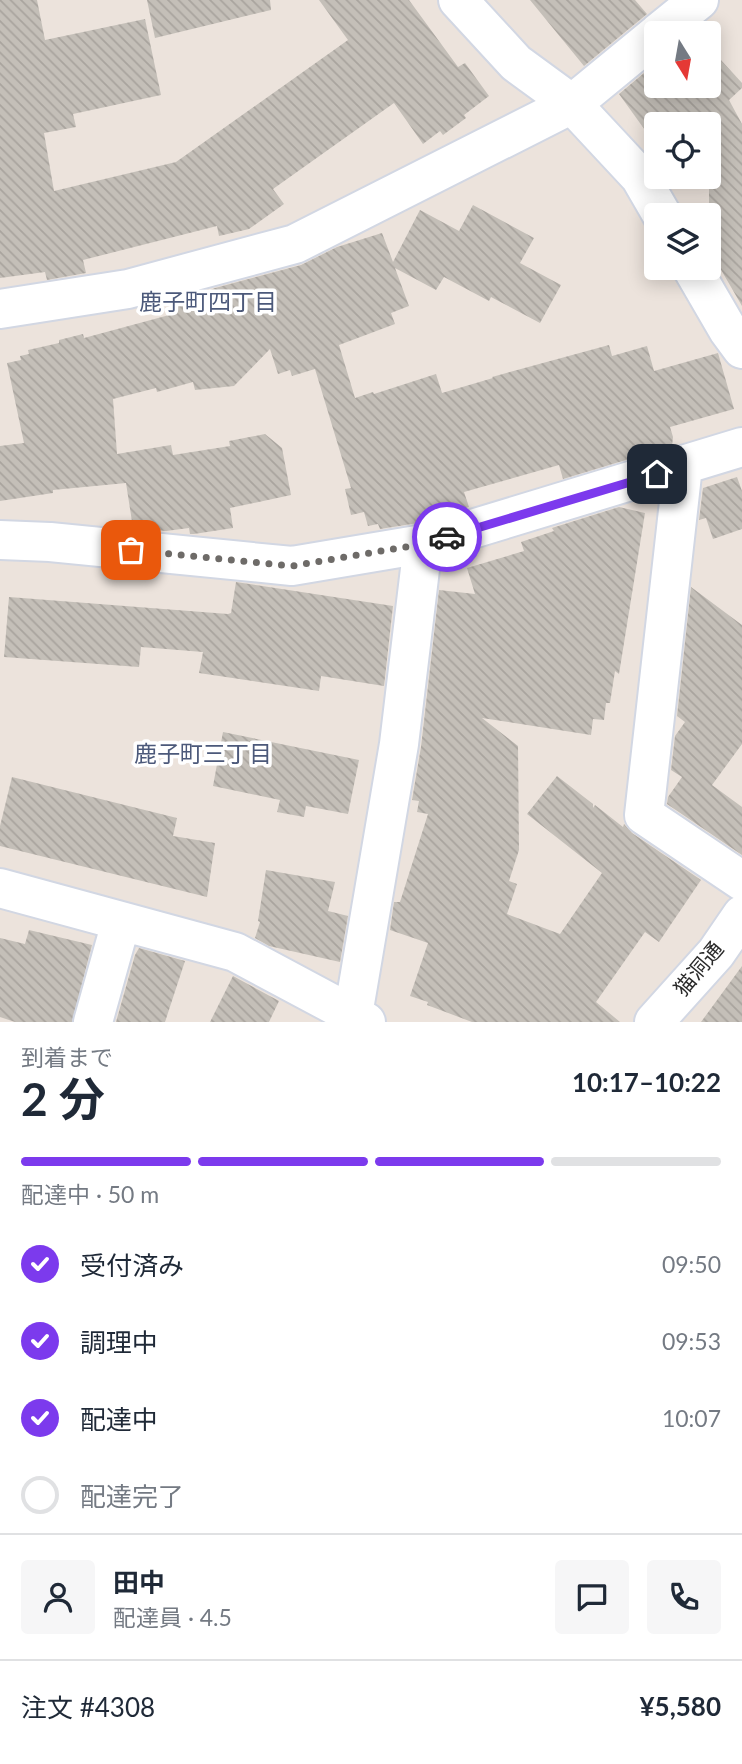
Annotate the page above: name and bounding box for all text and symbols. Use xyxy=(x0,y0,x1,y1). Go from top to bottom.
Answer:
north arrow xyxy=(644,21,721,98)
map controls xyxy=(644,21,721,280)
button: locate xyxy=(644,112,721,189)
button: layers xyxy=(644,203,721,280)
district label: 鹿子町四丁目 xyxy=(139,287,277,315)
pin xyxy=(627,444,687,504)
icon: home xyxy=(638,455,676,493)
courier xyxy=(412,502,482,572)
icon: car xyxy=(428,518,466,556)
pin xyxy=(101,520,161,580)
icon: bag xyxy=(112,531,150,569)
district label: 鹿子町三丁目 xyxy=(134,739,272,767)
street label: 猫洞通 xyxy=(668,936,728,1000)
text: 到着まで xyxy=(21,1043,113,1071)
text: 10:17–10:22 xyxy=(572,1066,721,1098)
text: 2 分 xyxy=(21,1071,105,1126)
text: 配達中 · 50 m xyxy=(21,1180,159,1208)
icon: check xyxy=(21,1245,59,1283)
text: 受付済み xyxy=(80,1249,184,1281)
text: 09:50 xyxy=(662,1250,721,1278)
icon: check xyxy=(21,1322,59,1360)
text: 調理中 xyxy=(80,1326,158,1358)
text: 09:53 xyxy=(662,1327,721,1355)
icon: check xyxy=(21,1399,59,1437)
text: 配達中 xyxy=(80,1403,158,1435)
text: 10:07 xyxy=(662,1404,721,1432)
text: 配達完了 xyxy=(80,1480,184,1512)
button: person xyxy=(21,1560,95,1634)
button: chat xyxy=(555,1560,629,1634)
button: phone xyxy=(647,1560,721,1634)
text: 田中 xyxy=(113,1566,165,1598)
text: 配達員 · 4.5 xyxy=(113,1603,232,1631)
text: ¥5,580 xyxy=(640,1690,721,1722)
text: 注文 #4308 xyxy=(21,1691,155,1723)

